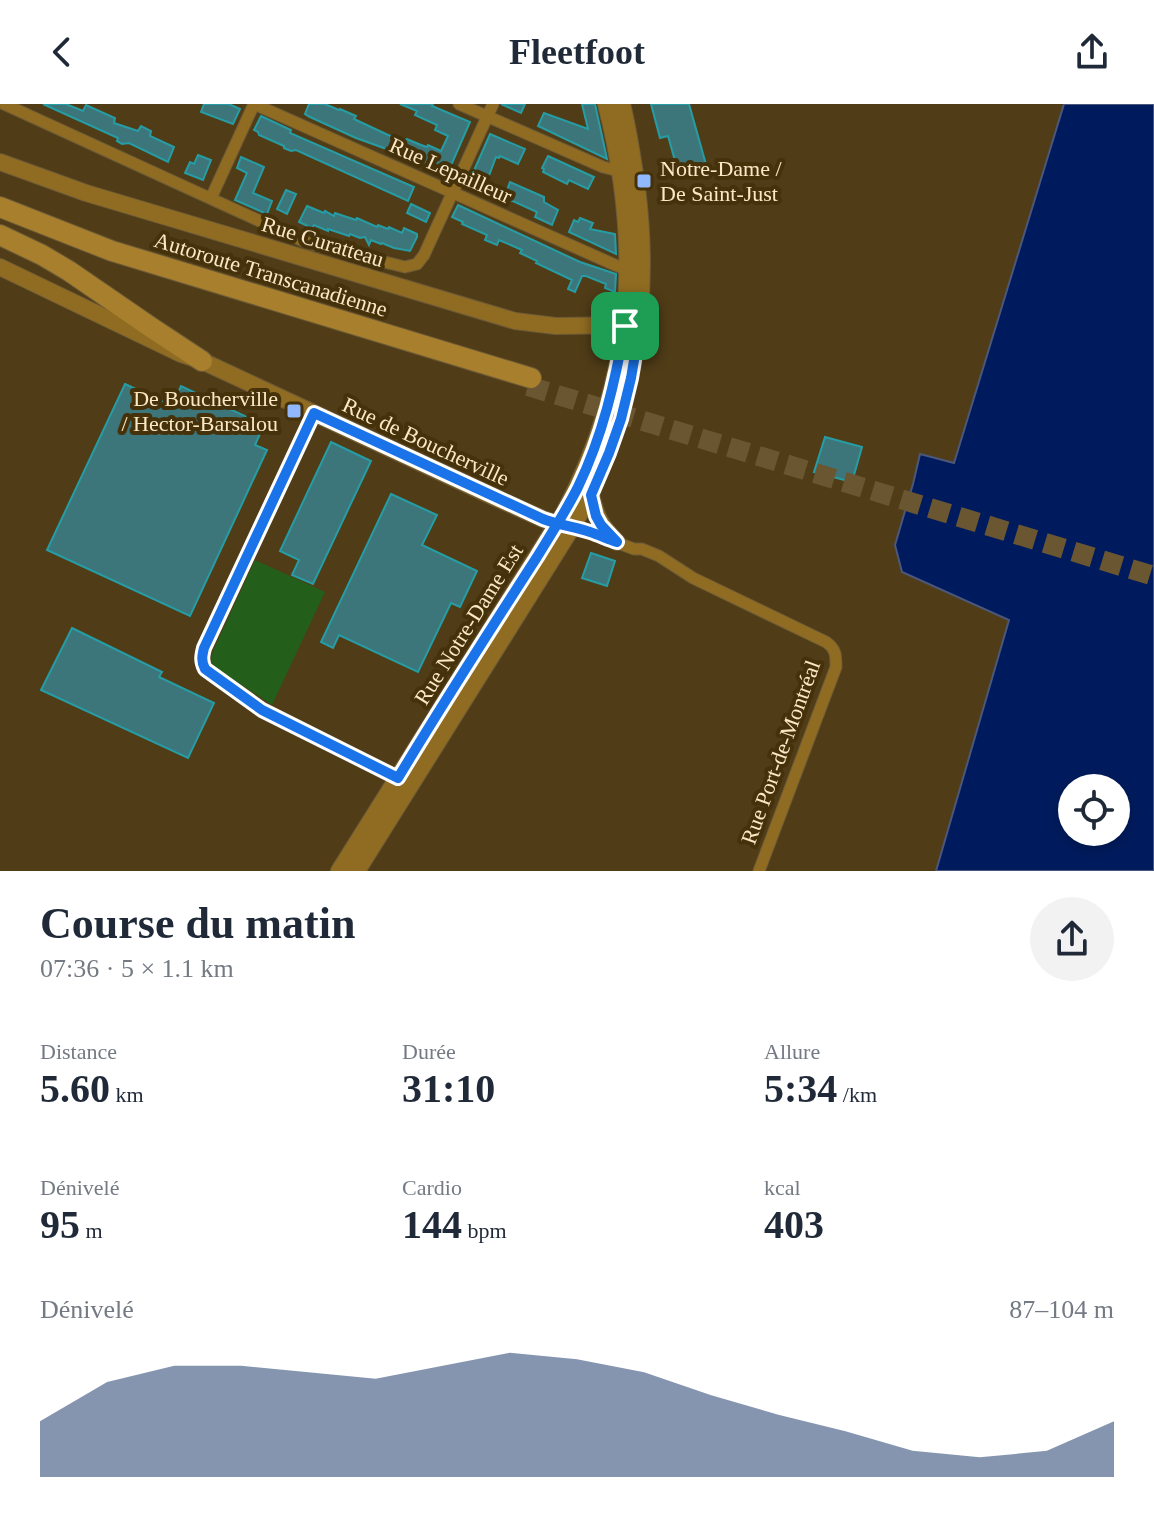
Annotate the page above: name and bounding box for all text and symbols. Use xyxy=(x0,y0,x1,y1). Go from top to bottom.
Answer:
icon: back xyxy=(40,30,84,74)
icon: share xyxy=(1070,30,1114,74)
text: Fleetfoot xyxy=(509,32,645,72)
street label: Rue Lepailleur xyxy=(386,132,516,209)
place label: Notre-Dame / De Saint-Just xyxy=(660,156,782,206)
marker: Notre-Dame / De Saint-Just xyxy=(635,172,653,190)
street label: Rue Curatteau xyxy=(259,211,387,272)
street label: Autoroute Transcanadienne xyxy=(151,227,390,322)
pin xyxy=(591,292,659,360)
icon: arrive xyxy=(603,304,647,348)
place label: De Boucherville / Hector-Barsalou xyxy=(121,386,278,436)
street label: Rue de Boucherville xyxy=(339,392,513,491)
marker: De Boucherville / Hector-Barsalou xyxy=(285,402,303,420)
street label: Rue Notre-Dame Est xyxy=(409,539,528,709)
street label: Rue Port-de-Montréal xyxy=(736,657,825,847)
map controls xyxy=(1058,774,1130,846)
button: locate xyxy=(1058,774,1130,846)
button: share xyxy=(1030,897,1114,981)
text: Course du matin xyxy=(40,899,355,948)
text: 07:36 · 5 × 1.1 km xyxy=(40,954,234,983)
text: Distance xyxy=(40,1039,117,1064)
text: Durée xyxy=(402,1039,456,1064)
text: Allure xyxy=(764,1039,820,1064)
text: 5.60 xyxy=(40,1066,110,1111)
text: 31:10 xyxy=(402,1066,495,1111)
text: 5:34 xyxy=(764,1066,837,1111)
text: km xyxy=(110,1082,144,1107)
text: /km xyxy=(837,1082,877,1107)
text: Dénivelé xyxy=(40,1175,119,1200)
text: Cardio xyxy=(402,1175,462,1200)
text: kcal xyxy=(764,1175,801,1200)
text: 95 xyxy=(40,1202,80,1247)
text: 144 xyxy=(402,1202,462,1247)
text: 403 xyxy=(764,1202,824,1247)
text: m xyxy=(80,1218,103,1243)
text: bpm xyxy=(462,1218,507,1243)
text: Dénivelé xyxy=(40,1295,134,1324)
text: 87–104 m xyxy=(1009,1295,1114,1324)

